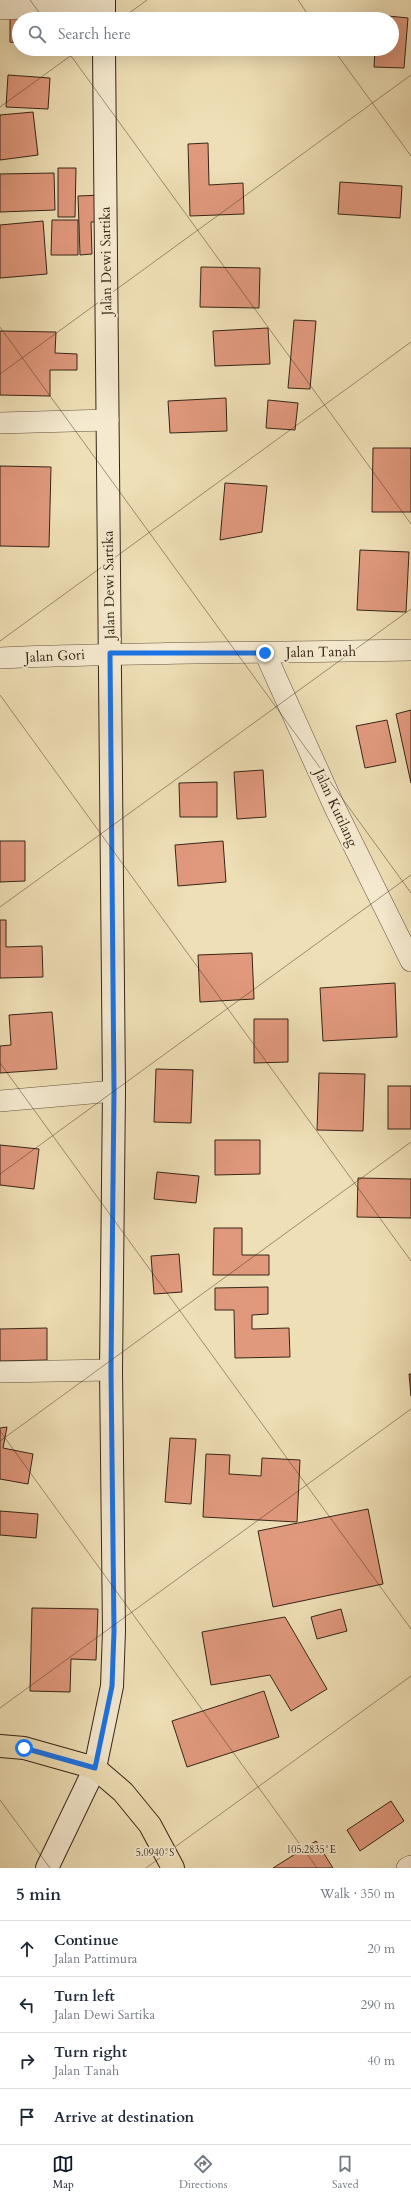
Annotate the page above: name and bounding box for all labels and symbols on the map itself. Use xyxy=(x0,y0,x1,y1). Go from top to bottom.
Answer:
street label: Jalan Dewi Sartika xyxy=(96,206,116,318)
street label: Jalan Dewi Sartika xyxy=(99,530,119,642)
street label: Jalan Tanah xyxy=(284,642,357,662)
route end xyxy=(256,644,274,662)
street label: Jalan Gori xyxy=(23,645,85,667)
street label: Jalan Kutilang xyxy=(309,764,362,850)
route start xyxy=(15,1739,33,1757)
text: 105.2835°E xyxy=(286,1843,336,1857)
text: 5.0940°S xyxy=(136,1846,174,1860)

